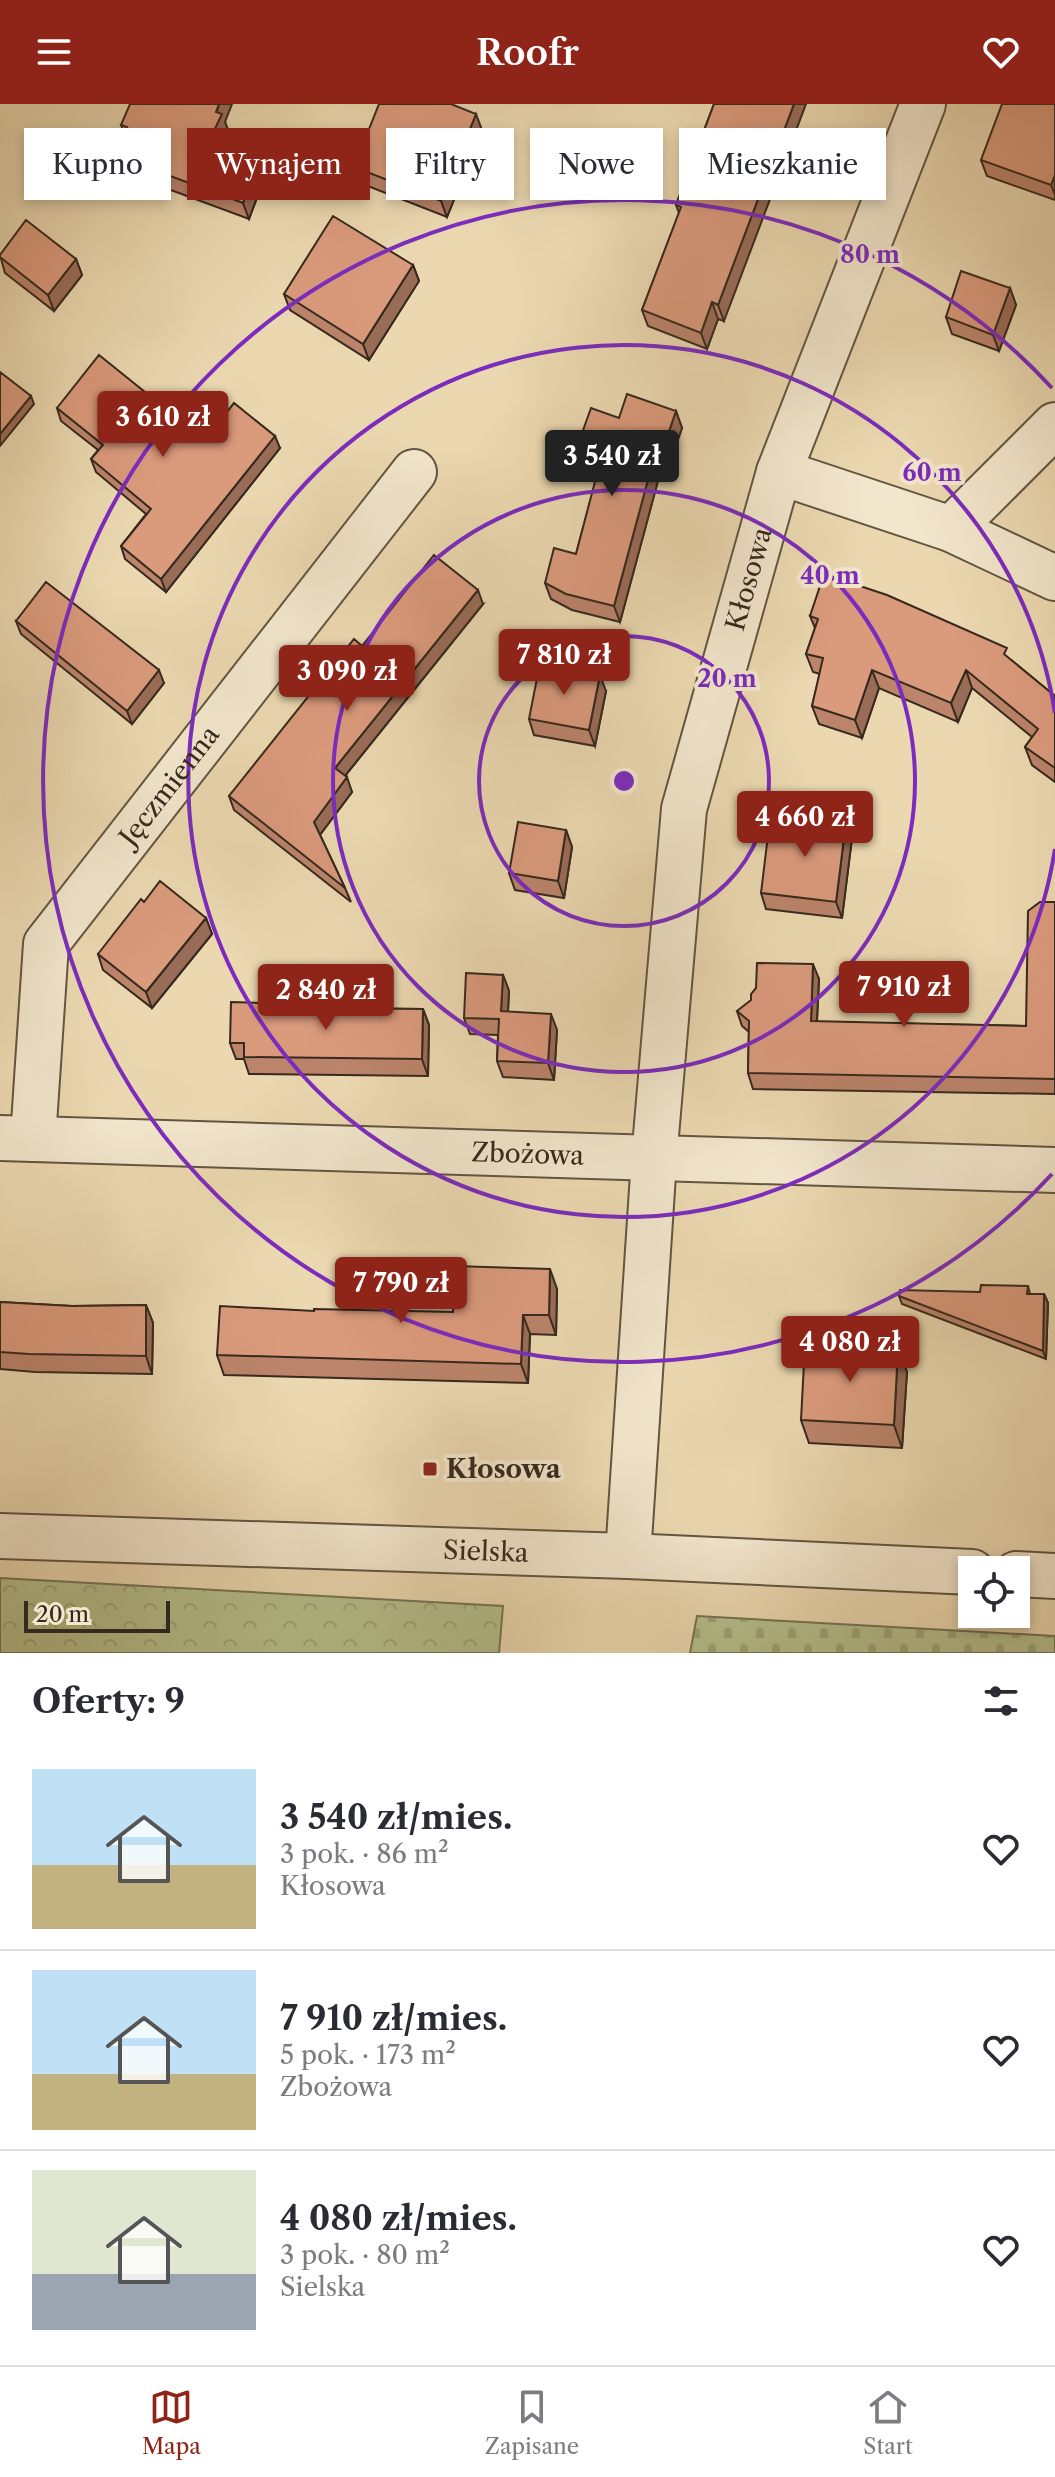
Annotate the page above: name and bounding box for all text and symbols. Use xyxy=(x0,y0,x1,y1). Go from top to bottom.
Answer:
icon: menu xyxy=(32,30,76,74)
text: Roofr xyxy=(476,30,579,74)
icon: heart xyxy=(979,30,1023,74)
chip: Kupno xyxy=(24,128,171,200)
chip: Wynajem xyxy=(187,128,370,200)
chip: Filtry xyxy=(386,128,514,200)
chip: Nowe xyxy=(530,128,663,200)
chip: Mieszkanie xyxy=(679,128,886,200)
text: 80 m xyxy=(840,240,900,269)
pin: 3 610 zł xyxy=(80,391,246,459)
text: 3 610 zł xyxy=(115,401,211,433)
pin: 3 540 zł xyxy=(529,430,695,498)
text: 3 540 zł xyxy=(563,440,661,472)
text: 60 m xyxy=(902,458,962,487)
street label: Kłosowa xyxy=(719,524,779,634)
text: 40 m xyxy=(800,561,860,590)
pin: 7 810 zł xyxy=(481,629,647,697)
text: 7 810 zł xyxy=(517,639,611,671)
pin: 3 090 zł xyxy=(264,645,430,713)
text: 3 090 zł xyxy=(297,655,397,687)
text: 20 m xyxy=(697,664,757,693)
street label: Jęczmienna xyxy=(110,719,226,855)
centre of rings xyxy=(610,767,638,795)
pin: 4 660 zł xyxy=(722,791,888,859)
text: 4 660 zł xyxy=(755,801,855,833)
pin: 7 910 zł xyxy=(821,961,987,1029)
pin: 2 840 zł xyxy=(243,964,409,1032)
text: 7 910 zł xyxy=(857,971,951,1003)
text: 2 840 zł xyxy=(276,974,376,1006)
street label: Zbożowa xyxy=(471,1136,585,1172)
pin: 7 790 zł xyxy=(318,1257,484,1325)
text: 7 790 zł xyxy=(353,1267,449,1299)
pin: 4 080 zł xyxy=(767,1316,933,1384)
text: 4 080 zł xyxy=(799,1326,901,1358)
place label: Kłosowa xyxy=(446,1453,562,1485)
marker: Kłosowa xyxy=(421,1460,439,1478)
street label: Sielska xyxy=(443,1534,529,1569)
map controls xyxy=(958,1556,1030,1628)
button: locate xyxy=(958,1556,1030,1628)
scale bar xyxy=(24,1597,170,1633)
text: 20 m xyxy=(36,1601,89,1628)
icon: filters xyxy=(979,1679,1023,1723)
text: Oferty: 9 xyxy=(32,1680,185,1722)
text: 3 540 zł/mies. xyxy=(280,1796,512,1838)
icon: home xyxy=(96,1801,192,1897)
icon: heart xyxy=(979,1827,1023,1871)
text: 3 pok. · 86 m² xyxy=(280,1838,449,1870)
text: Kłosowa xyxy=(280,1870,386,1902)
text: 7 910 zł/mies. xyxy=(280,1997,507,2039)
icon: home xyxy=(96,2002,192,2098)
icon: heart xyxy=(979,2028,1023,2072)
text: 5 pok. · 173 m² xyxy=(280,2039,456,2071)
text: Zbożowa xyxy=(280,2071,392,2103)
text: 4 080 zł/mies. xyxy=(280,2197,517,2239)
icon: home xyxy=(96,2202,192,2298)
icon: heart xyxy=(979,2228,1023,2272)
text: 3 pok. · 80 m² xyxy=(280,2239,450,2271)
text: Sielska xyxy=(280,2271,365,2303)
tab: Mapa xyxy=(142,2385,201,2460)
tab: Zapisane xyxy=(485,2385,579,2460)
tab: Start xyxy=(863,2385,913,2460)

